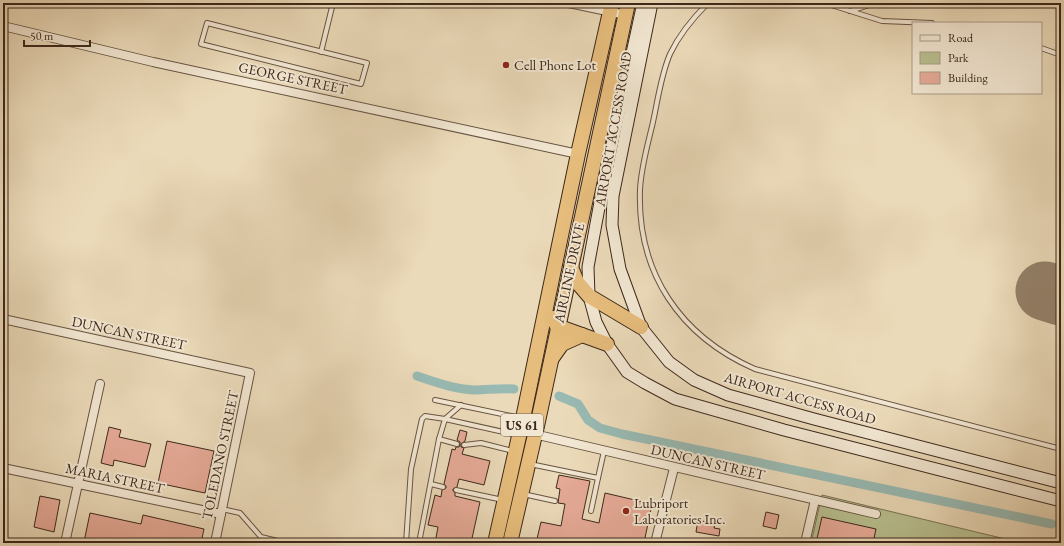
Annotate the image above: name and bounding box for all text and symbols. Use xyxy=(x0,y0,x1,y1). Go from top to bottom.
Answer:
scale bar xyxy=(24,22,90,48)
legend xyxy=(912,22,1042,94)
text: 50 m xyxy=(30,28,54,44)
text: Road xyxy=(948,30,974,46)
street label: AIRPORT ACCESS ROAD xyxy=(590,50,636,209)
text: Park xyxy=(948,50,969,66)
place label: Cell Phone Lot xyxy=(514,56,597,74)
street label: GEORGE STREET xyxy=(237,58,350,98)
marker: Cell Phone Lot xyxy=(501,60,511,70)
text: Building xyxy=(948,70,989,86)
street label: AIRLINE DRIVE xyxy=(549,221,588,326)
street label: DUNCAN STREET xyxy=(70,312,188,354)
street label: AIRPORT ACCESS ROAD xyxy=(721,367,878,428)
street label: TOLEDANO STREET xyxy=(198,388,243,521)
road number: US 61 xyxy=(501,414,543,436)
street label: DUNCAN STREET xyxy=(649,440,767,484)
street label: MARIA STREET xyxy=(64,459,167,497)
place label: Lubriport Laboratories Inc. xyxy=(634,494,725,528)
marker: Lubriport Laboratories Inc. xyxy=(621,506,631,516)

